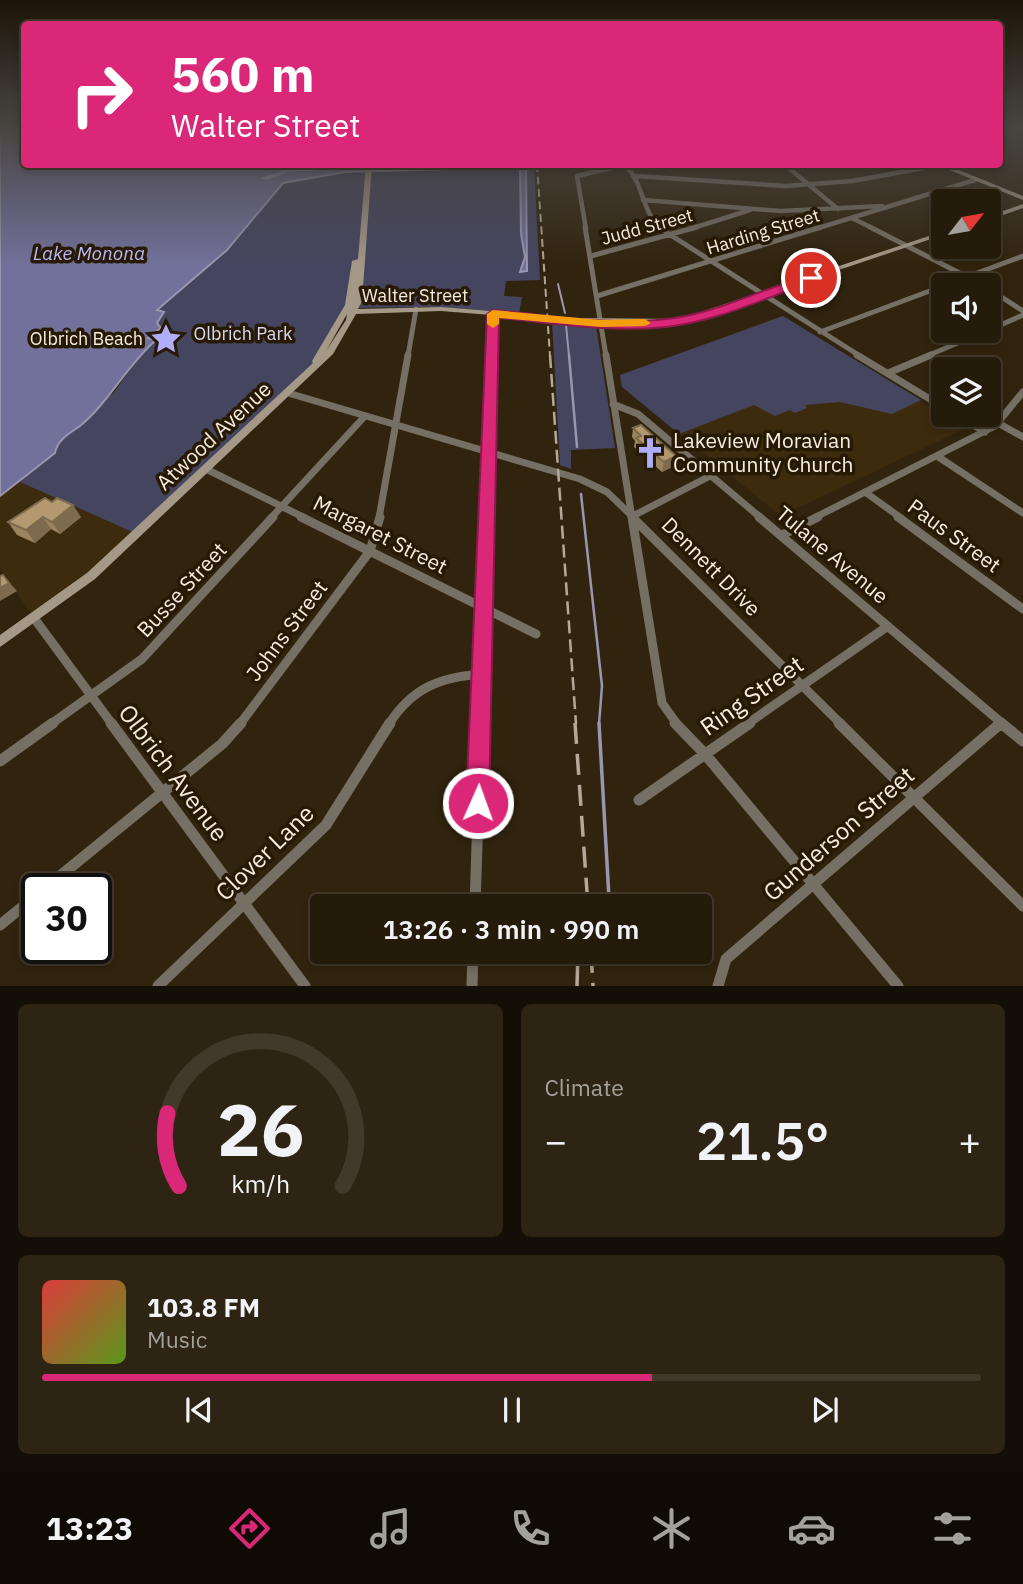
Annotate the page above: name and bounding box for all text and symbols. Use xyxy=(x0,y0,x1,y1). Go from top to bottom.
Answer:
text: 560 m xyxy=(171,42,315,105)
icon: right xyxy=(56,49,147,140)
text: Walter Street xyxy=(171,104,361,146)
north arrow xyxy=(931,189,1001,259)
map controls xyxy=(931,189,1001,427)
street label: Judd Street xyxy=(599,203,695,250)
street label: Harding Street xyxy=(703,203,822,260)
water label: Lake Monona xyxy=(33,241,145,265)
pin xyxy=(781,248,841,308)
icon: arrive xyxy=(792,259,830,297)
button: sound xyxy=(931,273,1001,343)
street label: Walter Street xyxy=(362,284,468,307)
place icon: Olbrich Beach xyxy=(149,322,183,356)
park label: Olbrich Park xyxy=(193,322,293,345)
place label: Olbrich Beach xyxy=(30,327,143,350)
button: layers xyxy=(931,357,1001,427)
street label: Atwood Avenue xyxy=(150,375,277,496)
place label: Lakeview Moravian Community Church xyxy=(673,426,853,478)
church icon: Lakeview Moravian Community Church xyxy=(633,436,667,470)
street label: Margaret Street xyxy=(309,488,452,580)
street label: Paus Street xyxy=(902,492,1007,578)
street label: Tulane Avenue xyxy=(771,499,895,609)
street label: Dennett Drive xyxy=(656,511,767,622)
street label: Busse Street xyxy=(130,536,232,643)
street label: Johns Street xyxy=(239,574,333,686)
street label: Ring Street xyxy=(693,648,809,742)
street label: Olbrich Avenue xyxy=(112,697,236,847)
street label: Gunderson Street xyxy=(756,759,921,908)
position arrow xyxy=(441,766,515,840)
street label: Clover Lane xyxy=(208,797,321,907)
speed limit sign: 30 xyxy=(21,873,112,964)
text: 13:26 · 3 min · 990 m xyxy=(383,912,639,946)
text: Climate xyxy=(545,1072,624,1102)
text: 26 xyxy=(217,1082,304,1177)
text: 21.5° xyxy=(696,1107,830,1174)
text: − xyxy=(545,1116,567,1165)
text: + xyxy=(958,1116,981,1165)
text: km/h xyxy=(231,1167,290,1200)
text: 103.8 FM xyxy=(147,1290,260,1324)
text: Music xyxy=(147,1324,207,1354)
icon: previous xyxy=(180,1391,218,1429)
icon: pause xyxy=(493,1391,531,1429)
icon: next xyxy=(806,1391,844,1429)
icon: directions xyxy=(225,1504,274,1553)
icon: music xyxy=(366,1504,415,1553)
icon: phone xyxy=(506,1504,555,1553)
icon: climate xyxy=(647,1504,696,1553)
icon: car xyxy=(787,1504,836,1553)
icon: filters xyxy=(928,1504,977,1553)
text: 13:23 xyxy=(46,1507,133,1549)

